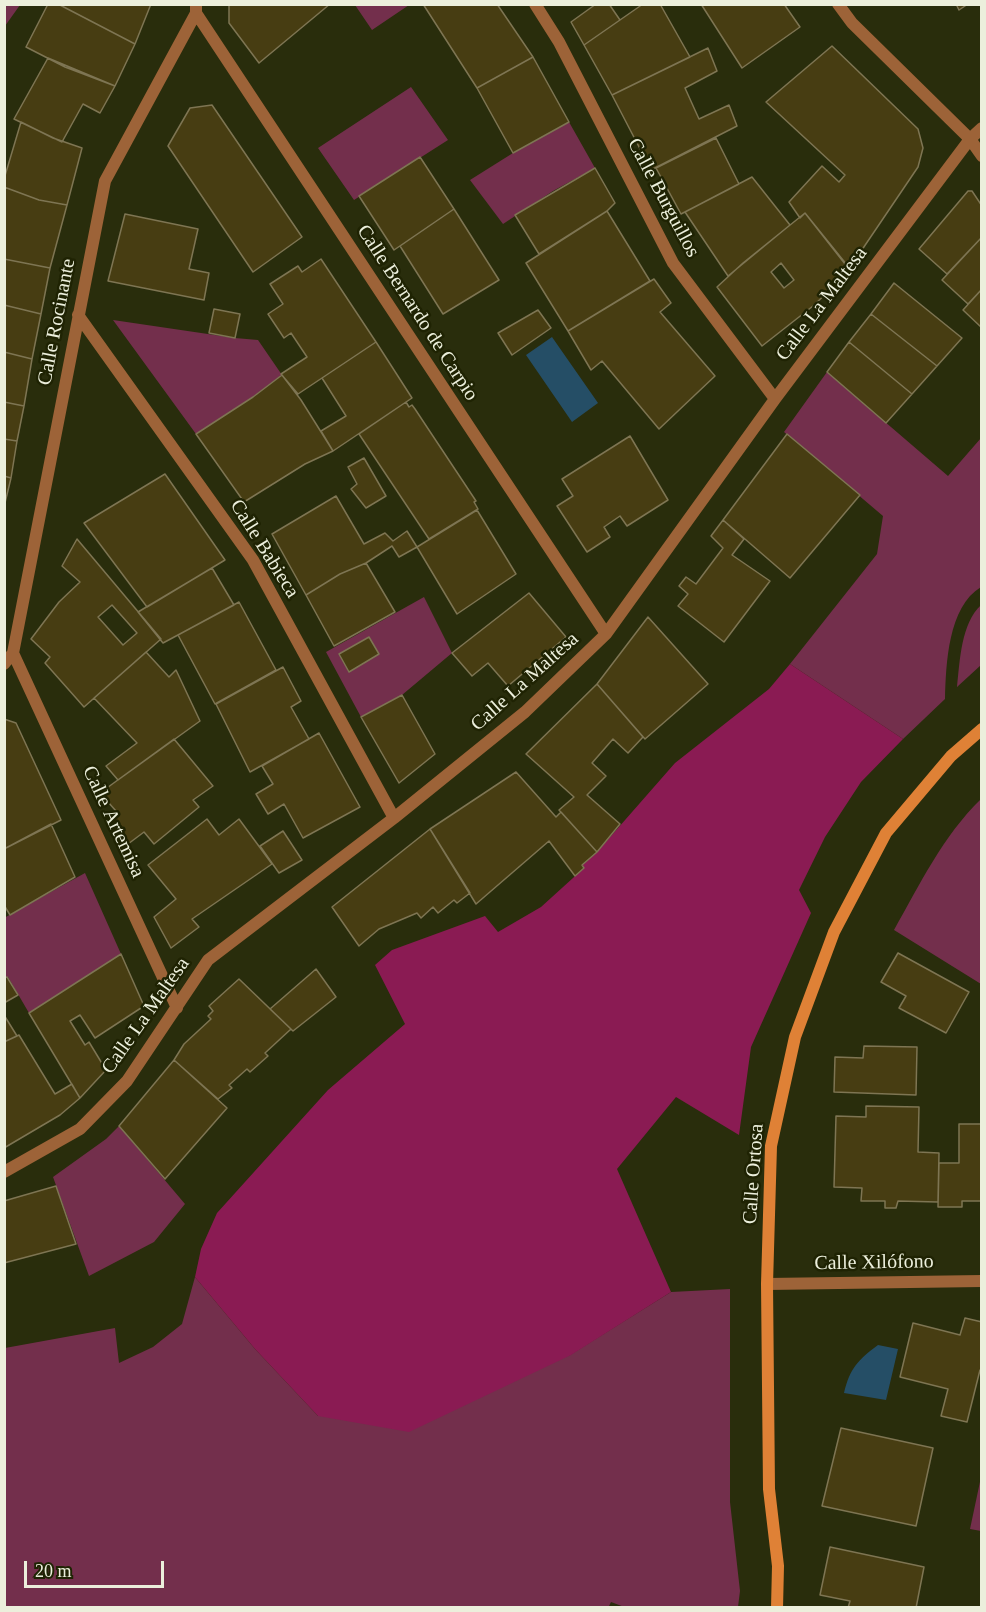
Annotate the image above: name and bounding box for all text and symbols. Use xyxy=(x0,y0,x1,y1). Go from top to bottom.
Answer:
street label: Calle Burguillos xyxy=(622,134,704,262)
street label: Calle Bernardo de Carpio xyxy=(351,221,483,405)
street label: Calle La Maltesa xyxy=(771,242,873,366)
street label: Calle Rocinante xyxy=(33,257,81,387)
street label: Calle Babieca xyxy=(224,495,304,603)
street label: Calle La Maltesa xyxy=(466,627,584,737)
street label: Calle Artemisa xyxy=(77,762,149,882)
street label: Calle La Maltesa xyxy=(97,953,195,1079)
street label: Calle Ortosa xyxy=(739,1123,769,1225)
street label: Calle Xilófono xyxy=(814,1250,934,1276)
scale bar xyxy=(27,1549,166,1587)
text: 20 m xyxy=(35,1561,72,1581)

